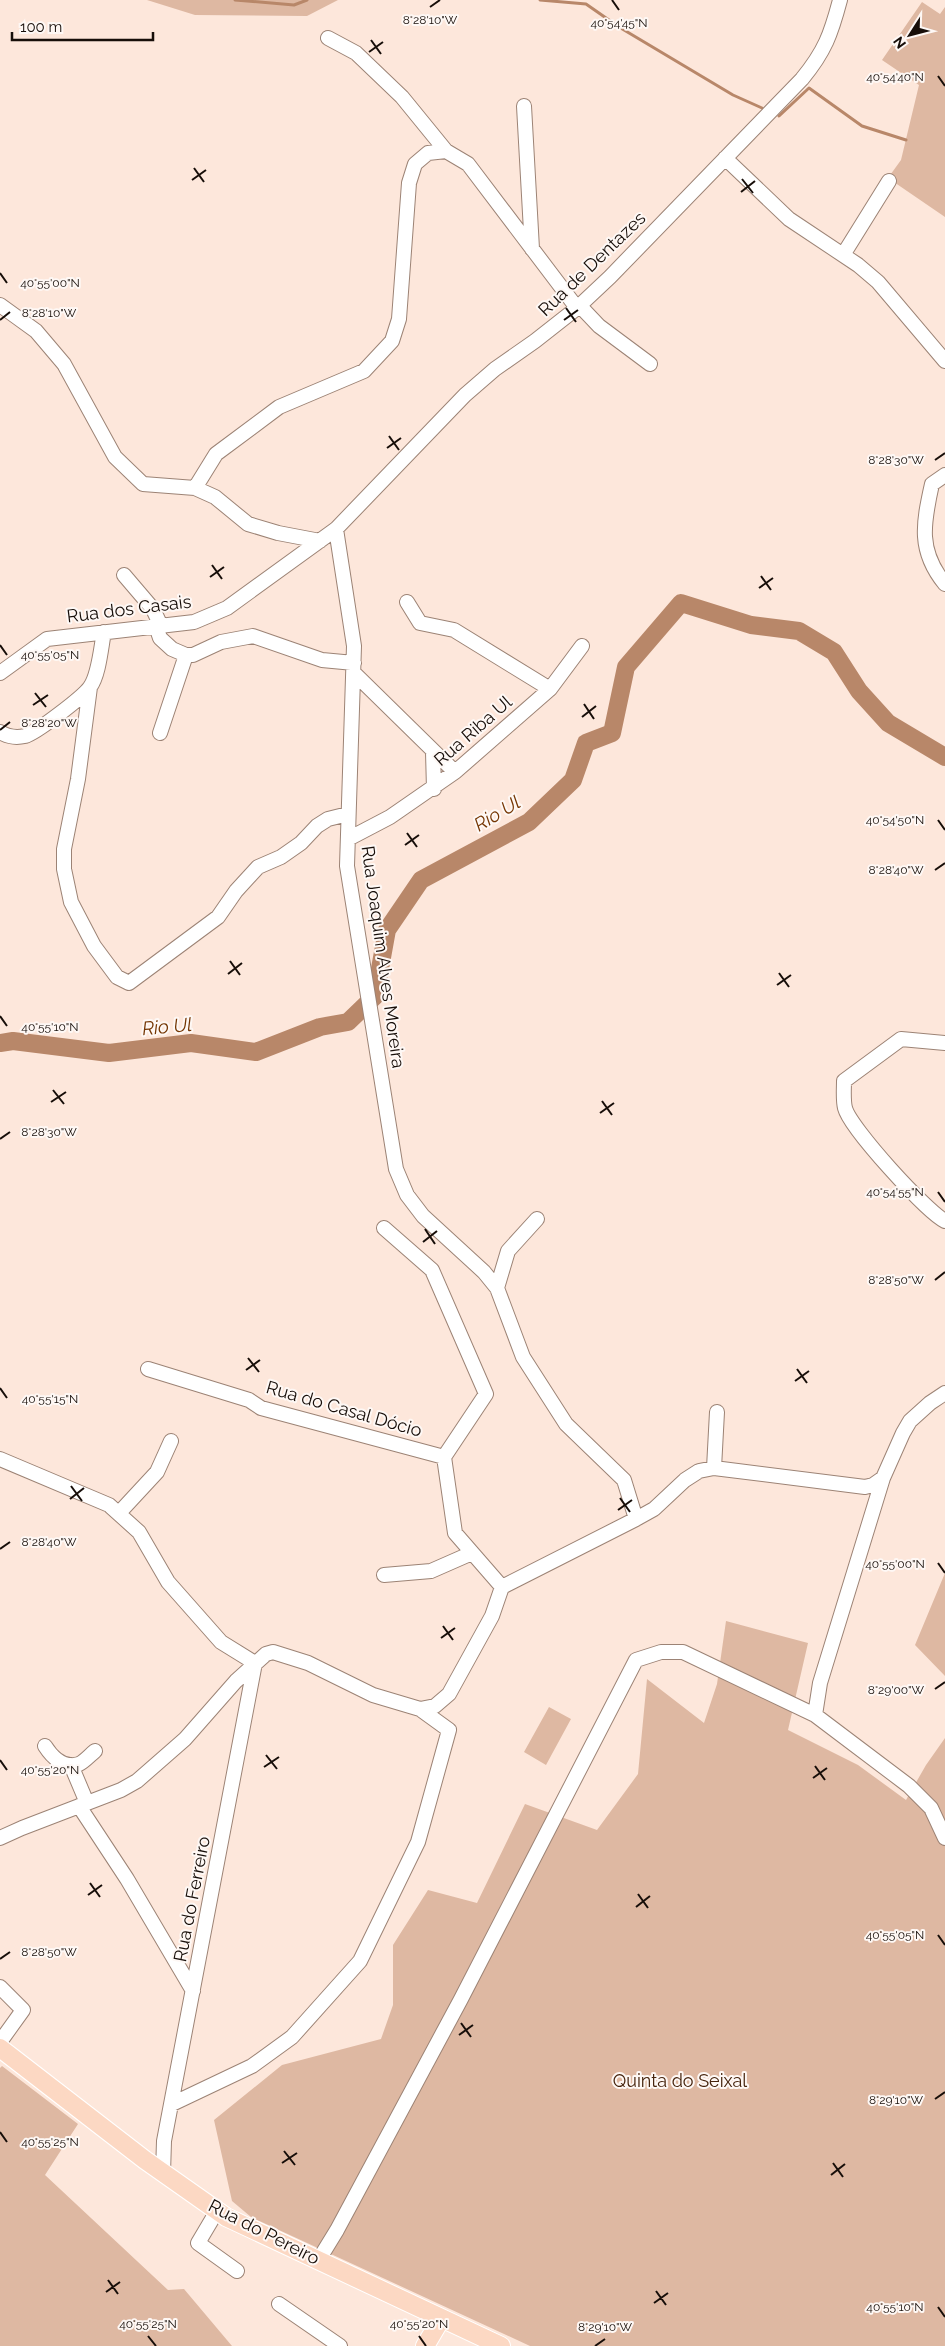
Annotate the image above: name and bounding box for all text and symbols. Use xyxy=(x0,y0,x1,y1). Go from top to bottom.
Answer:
scale bar xyxy=(12,10,154,42)
north arrow xyxy=(885,10,935,60)
text: 8°28'10"W xyxy=(403,13,458,27)
text: 40°54'45"N xyxy=(591,16,648,30)
text: 100 m xyxy=(20,18,62,36)
text: N xyxy=(890,34,909,52)
text: 40°54'40"N xyxy=(866,70,924,84)
street label: Rua de Dentazes xyxy=(534,207,650,320)
text: 40°55'00"N xyxy=(20,276,80,290)
text: 8°28'10"W xyxy=(22,306,77,320)
text: 8°28'30"W xyxy=(868,453,924,467)
street label: Rua dos Casais xyxy=(66,590,193,627)
text: 40°55'05"N xyxy=(21,648,79,662)
street label: Rua Riba Ul xyxy=(429,691,516,770)
text: 8°28'20"W xyxy=(21,716,77,730)
water label: Rio Ul xyxy=(470,791,524,835)
text: 40°54'50"N xyxy=(866,813,924,827)
street label: Rua Joaquim Alves Moreira xyxy=(357,844,410,1069)
text: 8°28'40"W xyxy=(868,863,924,877)
water label: Rio Ul xyxy=(141,1013,193,1039)
text: 40°55'10"N xyxy=(21,1020,79,1034)
text: 8°28'30"W xyxy=(21,1125,77,1139)
text: 40°54'55"N xyxy=(866,1185,924,1199)
text: 8°28'50"W xyxy=(868,1273,924,1287)
street label: Rua do Casal Dócio xyxy=(264,1376,425,1441)
text: 40°55'15"N xyxy=(22,1392,78,1406)
text: 8°28'40"W xyxy=(21,1535,77,1549)
text: 40°55'00"N xyxy=(865,1557,925,1571)
text: 8°29'00"W xyxy=(868,1683,925,1697)
text: 40°55'20"N xyxy=(21,1763,79,1777)
street label: Rua do Ferreiro xyxy=(169,1834,214,1963)
text: 40°55'05"N xyxy=(866,1928,924,1942)
text: 8°28'50"W xyxy=(21,1945,77,1959)
park label: Quinta do Seixal xyxy=(613,2070,747,2091)
text: 8°29'10"W xyxy=(869,2093,924,2107)
text: 40°55'25"N xyxy=(21,2135,79,2149)
street label: Rua do Pereiro xyxy=(205,2194,324,2269)
text: 40°55'10"N xyxy=(866,2300,924,2314)
text: 40°55'25"N xyxy=(119,2317,177,2331)
text: 40°55'20"N xyxy=(390,2317,448,2331)
text: 8°29'10"W xyxy=(578,2320,633,2334)

